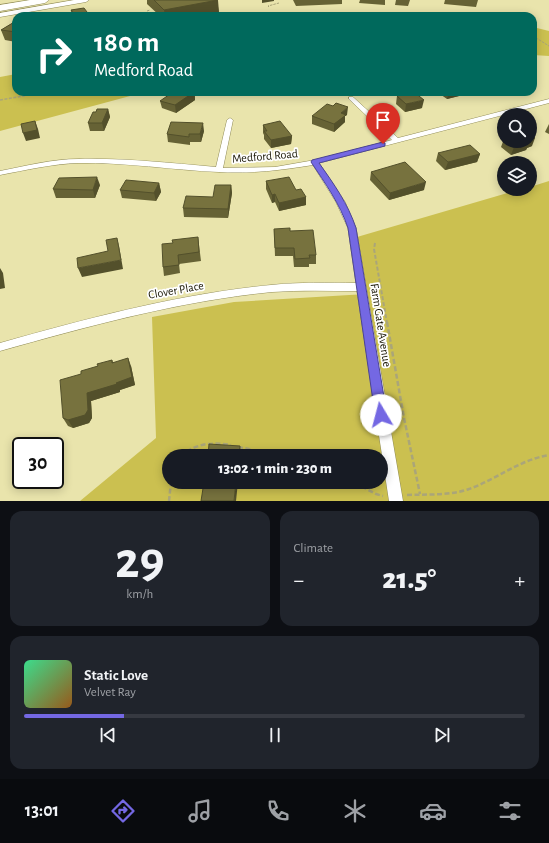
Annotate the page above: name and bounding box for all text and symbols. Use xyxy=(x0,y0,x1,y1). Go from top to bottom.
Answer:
icon: right xyxy=(28,28,80,80)
text: 180 m xyxy=(94,29,159,57)
text: Medford Road xyxy=(94,62,193,80)
pin xyxy=(366,103,400,144)
map controls xyxy=(497,108,537,196)
button: search xyxy=(497,108,537,148)
icon: arrive xyxy=(372,109,394,131)
street label: Medford Road xyxy=(232,147,298,165)
button: layers xyxy=(497,156,537,196)
street label: Clover Place xyxy=(147,279,205,301)
street label: Farm Gate Avenue xyxy=(368,282,394,368)
position arrow xyxy=(360,394,402,436)
speed limit sign: 30 xyxy=(12,437,64,489)
text: 13:02 · 1 min · 230 m xyxy=(218,461,332,476)
text: 29 xyxy=(115,535,165,587)
text: Climate xyxy=(294,542,333,555)
text: 21.5° xyxy=(382,564,436,594)
text: − xyxy=(294,569,304,591)
text: + xyxy=(514,569,525,591)
text: km/h xyxy=(126,588,153,601)
text: Static Love xyxy=(84,668,148,683)
text: Velvet Ray xyxy=(84,686,136,699)
icon: previous xyxy=(97,724,119,746)
icon: pause xyxy=(264,724,286,746)
icon: next xyxy=(431,724,453,746)
icon: directions xyxy=(109,797,137,825)
icon: music xyxy=(186,797,214,825)
icon: phone xyxy=(264,797,292,825)
icon: climate xyxy=(341,797,369,825)
icon: car xyxy=(419,797,447,825)
icon: filters xyxy=(496,797,524,825)
text: 13:01 xyxy=(25,802,59,820)

